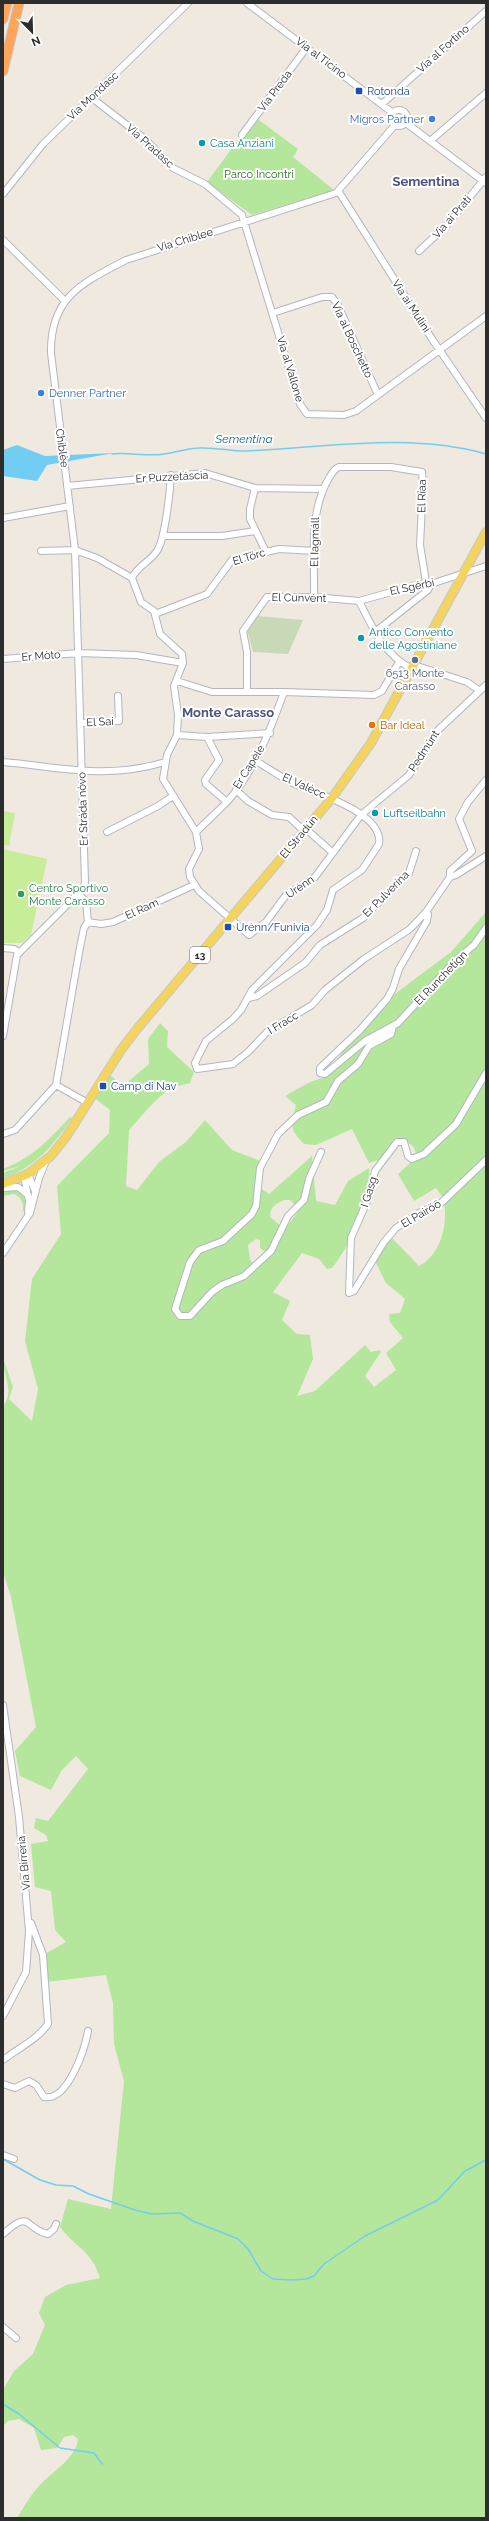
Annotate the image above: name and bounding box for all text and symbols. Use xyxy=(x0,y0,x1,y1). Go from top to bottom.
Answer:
north arrow xyxy=(12,12,52,52)
street label: Via al Fortino xyxy=(414,22,472,76)
text: N xyxy=(29,33,42,48)
street label: Via al Ticino xyxy=(293,35,349,82)
street label: Via Preda xyxy=(255,68,295,114)
street label: Via Mondasc xyxy=(65,69,121,123)
place label: Rotonda xyxy=(367,85,410,98)
marker: Rotonda xyxy=(354,86,364,96)
place label: Migros Partner xyxy=(350,113,424,126)
marker: Migros Partner xyxy=(427,114,437,124)
street label: Via Pradasc xyxy=(124,121,176,171)
place label: Casa Anziani xyxy=(210,137,274,150)
marker: Casa Anziani xyxy=(197,138,207,148)
park label: Parco Incontri xyxy=(224,168,294,181)
district label: Sementina xyxy=(392,174,460,189)
street label: Via ai Prati xyxy=(430,193,474,241)
street label: Via Chiblee xyxy=(156,225,215,255)
street label: Via ai Mulini xyxy=(389,277,433,335)
street label: Via al Boschetto xyxy=(329,300,375,380)
street label: Via al Vallone xyxy=(274,335,306,404)
place label: Denner Partner xyxy=(49,387,126,400)
marker: Denner Partner xyxy=(36,388,46,398)
street label: Chiblèe xyxy=(53,428,71,469)
water label: Sementina xyxy=(214,432,273,446)
street label: Er Puzzetáscia xyxy=(135,469,209,485)
street label: El Rïaa xyxy=(415,479,429,513)
street label: El Iagmáll xyxy=(308,517,322,567)
street label: El Törc xyxy=(231,546,267,568)
street label: El Sgérbi xyxy=(389,576,435,598)
street label: El Cunvént xyxy=(272,591,327,605)
place label: Antico Convento delle Agostiniane xyxy=(369,626,457,652)
marker: Antico Convento delle Agostiniane xyxy=(356,633,366,643)
street label: Er Mòto xyxy=(21,648,61,664)
marker: 6513 Monte Carasso xyxy=(410,655,420,665)
place label: 6513 Monte Carasso xyxy=(386,667,445,693)
district label: Monte Carasso xyxy=(182,705,274,720)
street label: El Sai xyxy=(86,715,114,729)
place label: Bar Ideal xyxy=(380,719,425,732)
marker: Bar Ideal xyxy=(367,720,377,730)
street label: Pedmúnt xyxy=(406,728,442,774)
street label: Er Capèle xyxy=(230,742,268,791)
street label: Er Stráda nòvo xyxy=(75,771,91,846)
street label: El Valècc xyxy=(280,771,328,801)
place label: Luftseilbahn xyxy=(383,807,446,820)
marker: Luftseilbahn xyxy=(370,808,380,818)
street label: El Stradún xyxy=(277,813,321,861)
street label: Er Pulverína xyxy=(360,868,412,920)
street label: Urènn xyxy=(283,873,317,901)
place label: Centro Sportivo Monte Carasso xyxy=(29,882,109,908)
marker: Centro Sportivo Monte Carasso xyxy=(16,889,26,899)
street label: El Ram xyxy=(123,896,161,922)
place label: Urènn/Funivia xyxy=(236,921,310,934)
marker: Urènn/Funivia xyxy=(223,922,233,932)
road number: 13 xyxy=(190,947,210,963)
street label: El Runchetígn xyxy=(412,948,470,1008)
street label: I Fracc xyxy=(265,1009,301,1037)
place label: Camp di Nav xyxy=(111,1080,177,1093)
marker: Camp di Nav xyxy=(98,1081,108,1091)
street label: I Gasg xyxy=(358,1175,380,1209)
street label: El Pairöö xyxy=(399,1197,444,1231)
street label: Via Birreria xyxy=(15,1835,33,1891)

